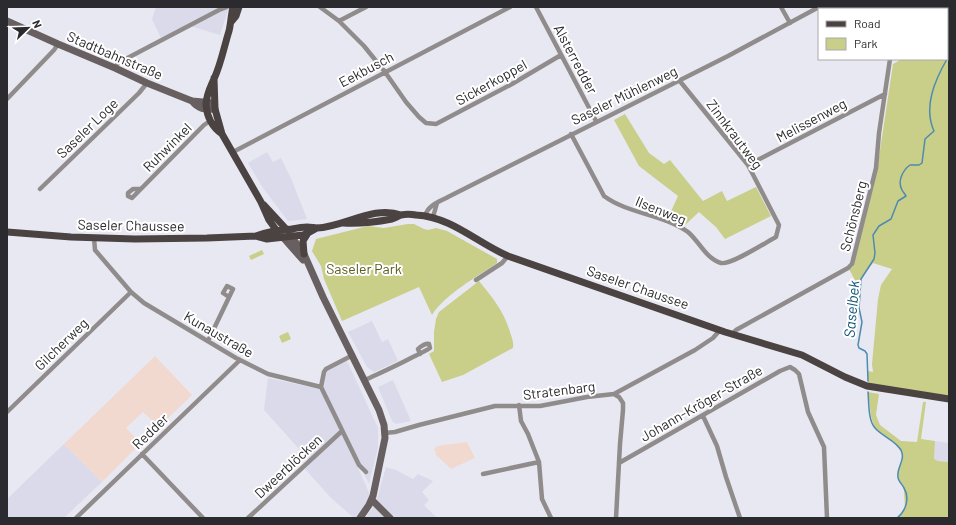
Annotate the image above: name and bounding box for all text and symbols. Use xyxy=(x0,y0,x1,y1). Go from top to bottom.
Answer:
north arrow xyxy=(8,8,48,48)
legend xyxy=(818,8,948,60)
text: Road xyxy=(854,16,881,30)
text: N xyxy=(30,18,45,30)
street label: Alsterredder xyxy=(551,21,601,97)
street label: Stadtbahnstraße xyxy=(65,27,165,83)
text: Park xyxy=(854,36,878,50)
street label: Eekbusch xyxy=(336,47,396,91)
street label: Sickerkoppel xyxy=(452,55,530,109)
street label: Saseler Mühlenweg xyxy=(568,62,680,128)
street label: Melissenweg xyxy=(773,94,849,146)
street label: Saseler Loge xyxy=(53,95,121,161)
street label: Zinnkrautweg xyxy=(703,96,767,172)
street label: Ruhwinkel xyxy=(139,119,195,175)
street label: Schönsberg xyxy=(836,179,870,253)
street label: Ilsenweg xyxy=(633,192,689,228)
street label: Saseler Chaussee xyxy=(77,216,185,234)
park label: Saseler Park xyxy=(326,260,402,277)
street label: Saseler Chaussee xyxy=(585,262,691,312)
water label: Saselbek xyxy=(840,279,863,338)
street label: Kunaustraße xyxy=(181,307,257,361)
street label: Gilcherweg xyxy=(31,314,91,374)
street label: Johann-Kröger-Straße xyxy=(637,361,765,445)
street label: Stratenbarg xyxy=(522,377,596,403)
street label: Redder xyxy=(128,410,172,452)
street label: Dweerblöcken xyxy=(251,431,325,501)

